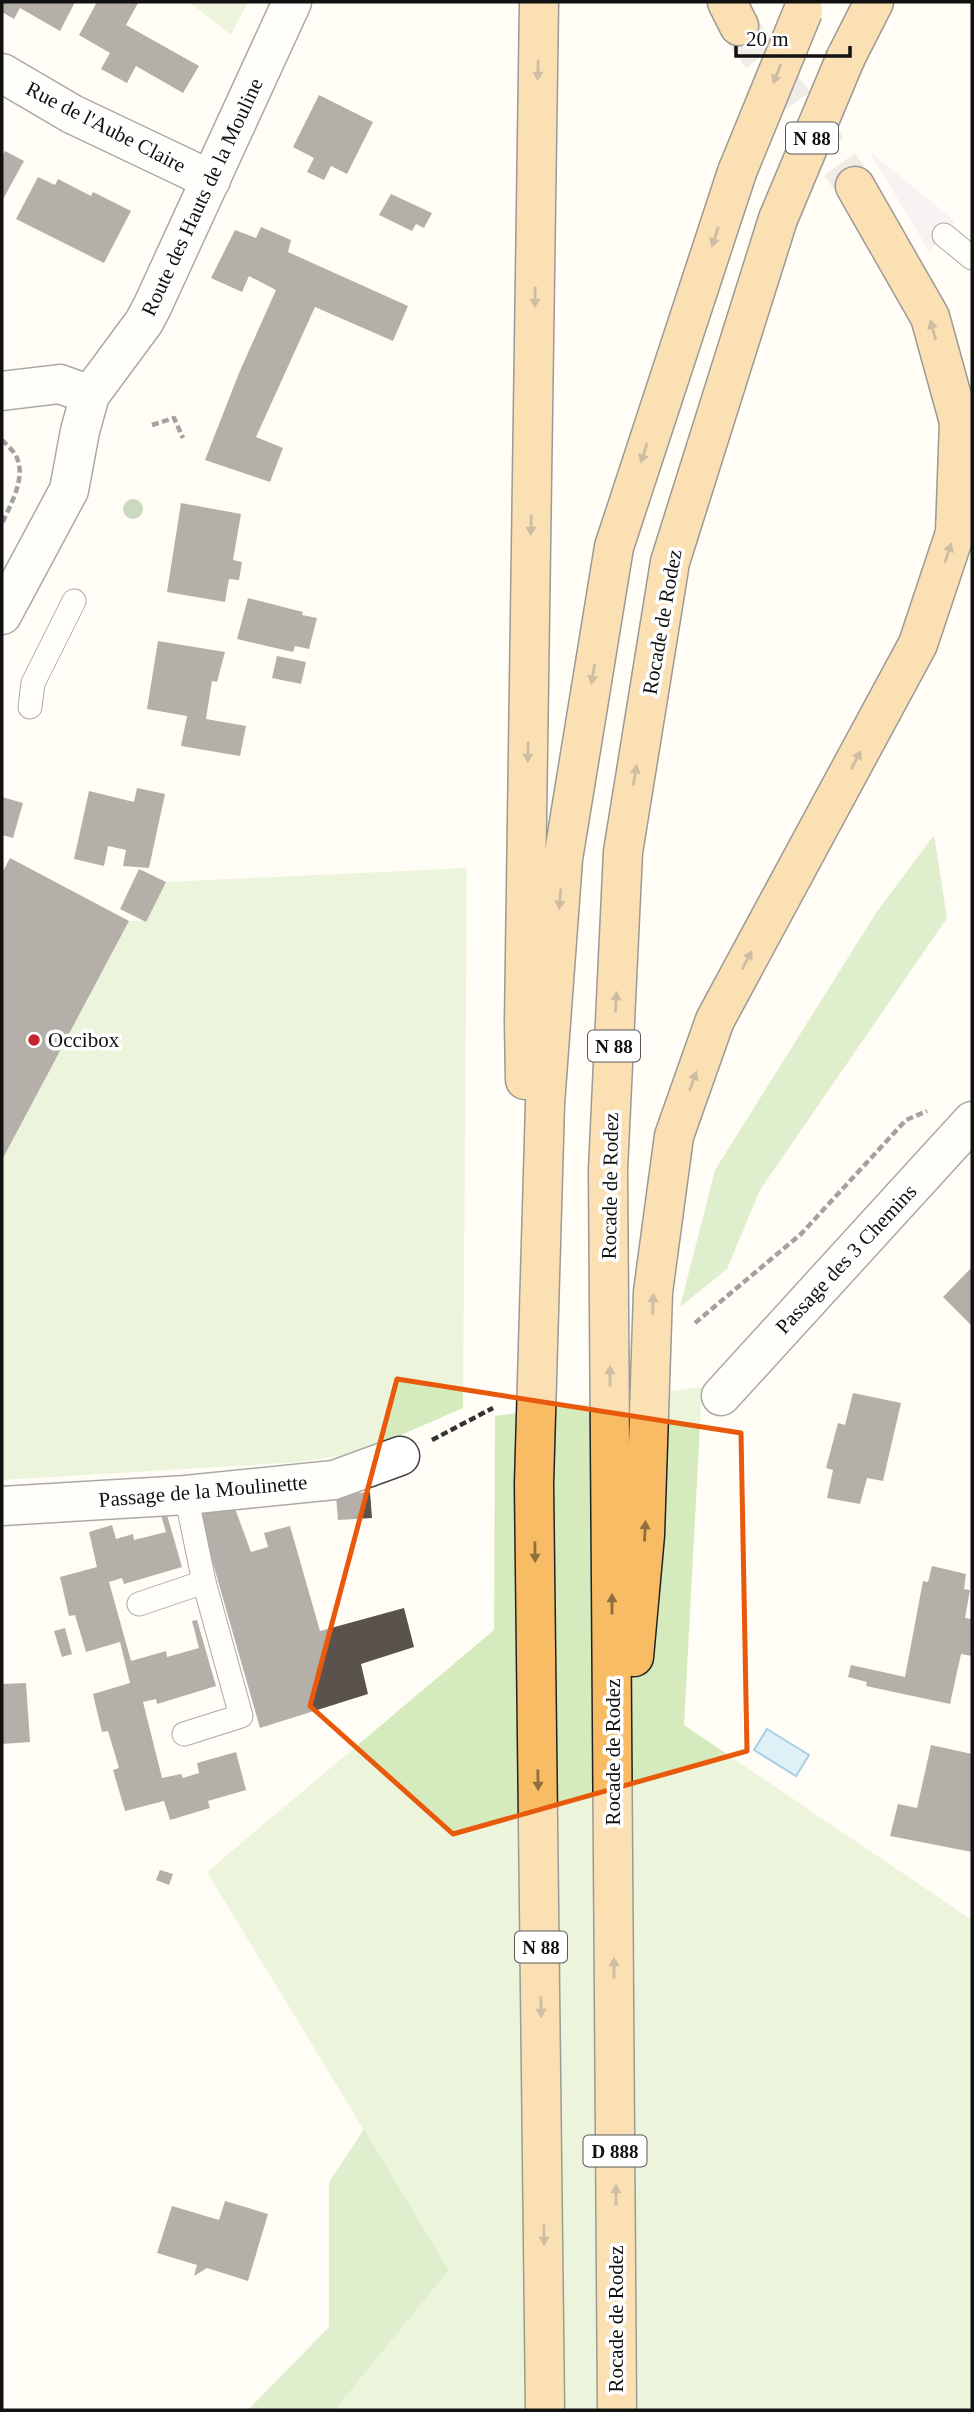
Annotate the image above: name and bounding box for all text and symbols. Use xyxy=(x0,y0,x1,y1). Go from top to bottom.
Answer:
scale bar xyxy=(736,14,850,58)
text: 20 m xyxy=(746,27,789,51)
one-way arrow xyxy=(532,59,544,81)
one-way arrow xyxy=(771,64,783,84)
street label: Route des Hauts de la Mouline xyxy=(136,74,268,320)
street label: Rue de l'Aube Claire xyxy=(22,76,190,178)
road number: N 88 xyxy=(786,122,838,154)
one-way arrow xyxy=(709,227,720,248)
one-way arrow xyxy=(529,287,540,309)
one-way arrow xyxy=(928,319,938,340)
one-way arrow xyxy=(639,443,649,464)
one-way arrow xyxy=(525,514,537,536)
one-way arrow xyxy=(944,542,954,563)
street label: Rocade de Rodez xyxy=(637,548,687,696)
one-way arrow xyxy=(587,663,598,685)
one-way arrow xyxy=(522,742,534,764)
one-way arrow xyxy=(850,750,862,770)
one-way arrow xyxy=(630,764,641,786)
one-way arrow xyxy=(554,888,565,910)
one-way arrow xyxy=(741,950,753,969)
one-way arrow xyxy=(611,991,622,1013)
place label: Occibox xyxy=(48,1028,120,1052)
road number: N 88 xyxy=(588,1030,640,1062)
marker: Occibox xyxy=(26,1032,42,1048)
one-way arrow xyxy=(688,1071,699,1092)
street label: Rocade de Rodez xyxy=(597,1112,623,1260)
street label: Passage des 3 Chemins xyxy=(771,1179,921,1339)
one-way arrow xyxy=(647,1293,658,1315)
one-way arrow xyxy=(604,1365,616,1387)
street label: Passage de la Moulinette xyxy=(98,1470,308,1512)
one-way arrow xyxy=(639,1520,650,1542)
one-way arrow xyxy=(529,1542,541,1564)
one-way arrow xyxy=(606,1592,618,1614)
street label: Rocade de Rodez xyxy=(601,1679,625,1825)
one-way arrow xyxy=(533,1769,544,1791)
road number: N 88 xyxy=(515,1932,567,1963)
one-way arrow xyxy=(609,1956,620,1978)
one-way arrow xyxy=(535,1997,547,2019)
road number: D 888 xyxy=(584,2136,646,2166)
one-way arrow xyxy=(610,2184,622,2206)
one-way arrow xyxy=(538,2224,549,2246)
street label: Rocade de Rodez xyxy=(604,2246,628,2392)

